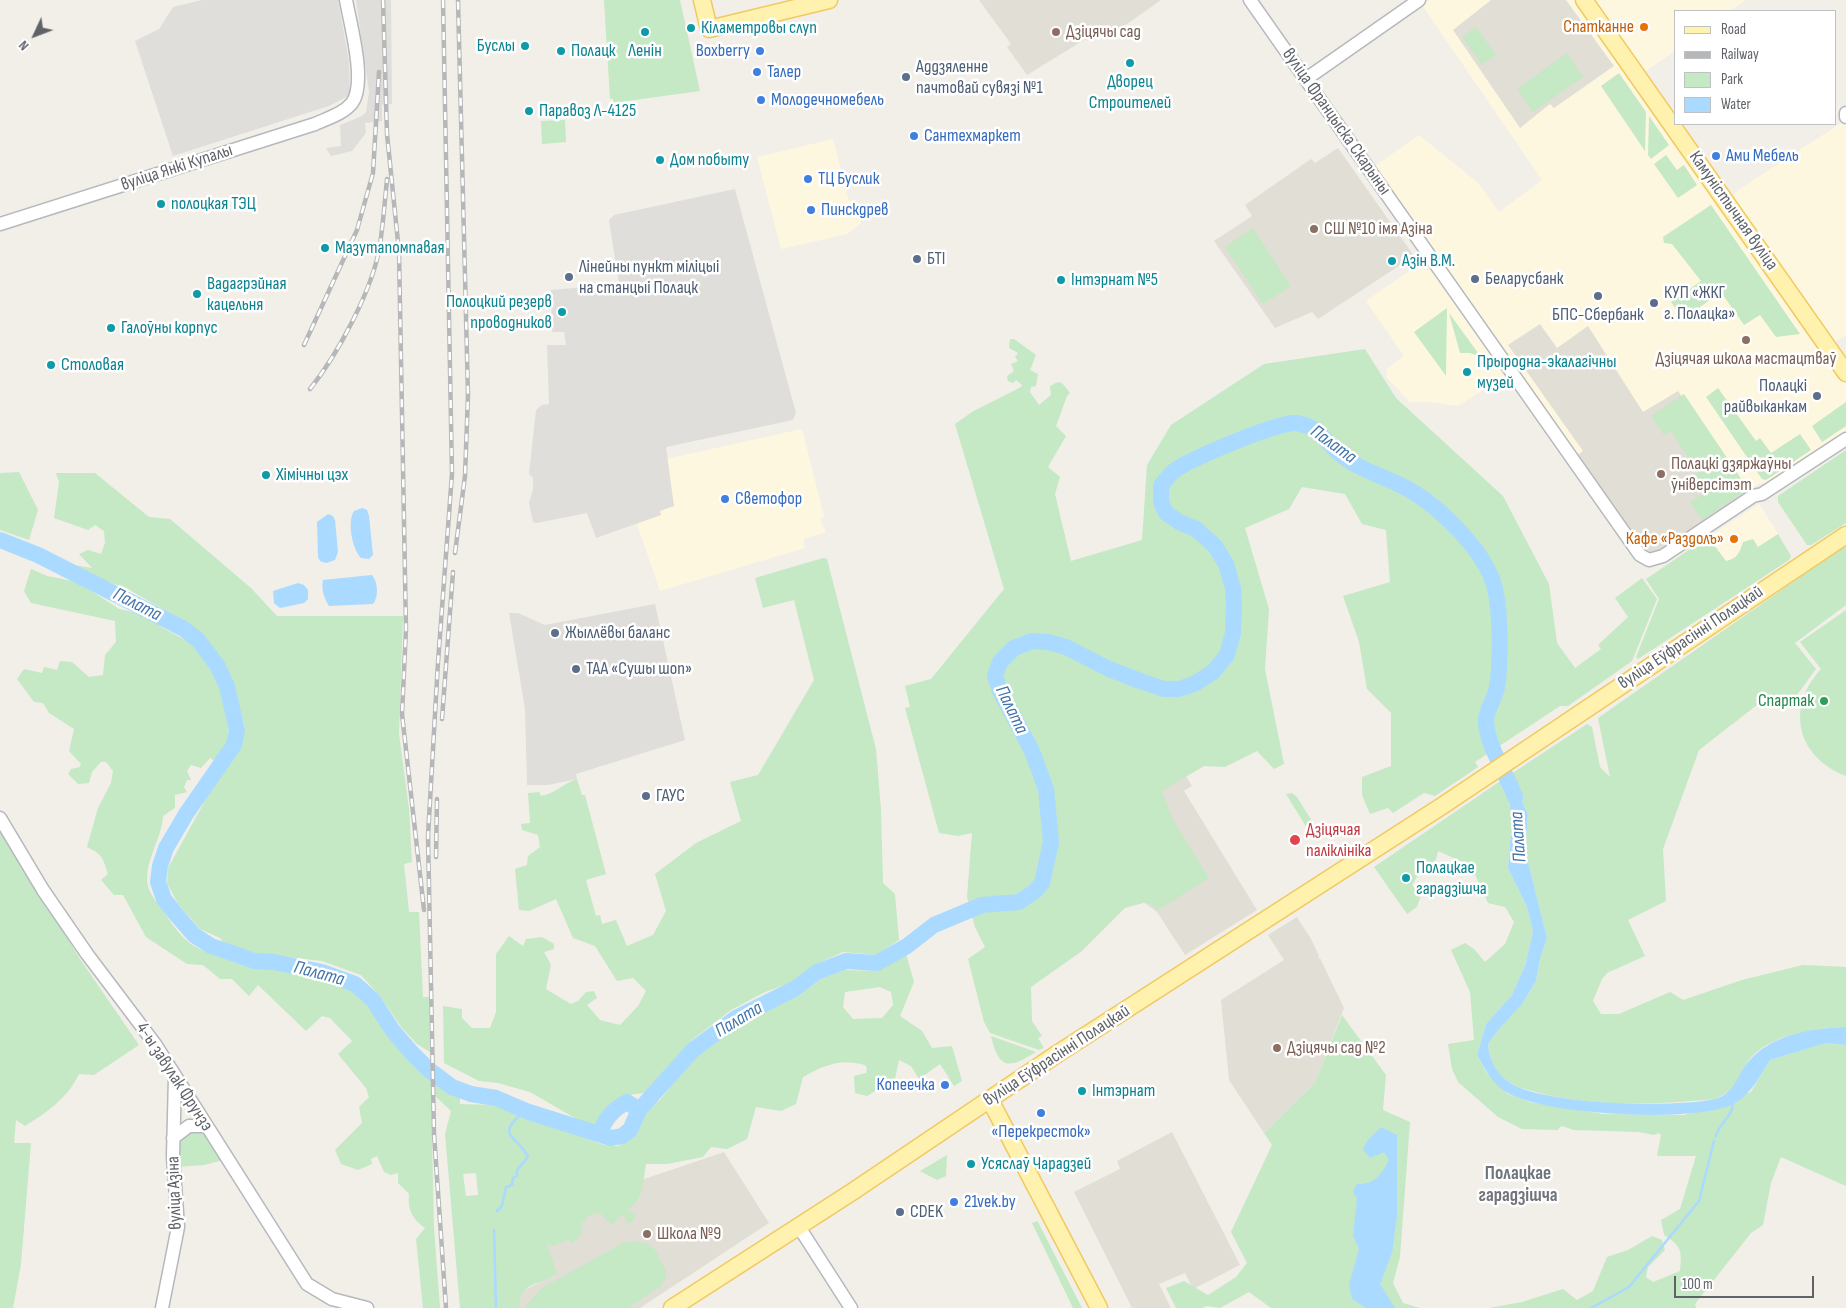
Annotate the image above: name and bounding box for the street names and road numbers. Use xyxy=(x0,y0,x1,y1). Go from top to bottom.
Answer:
street label: вуліца Францыска Скарыны xyxy=(1277,44,1395,200)
street label: вуліца Янкі Купалы xyxy=(118,140,236,196)
street label: Камуністычная вуліца xyxy=(1684,147,1782,275)
street label: вуліца Еўфрасінні Полацкай xyxy=(1614,581,1768,695)
street label: вуліца Еўфрасінні Полацкай xyxy=(980,1001,1134,1111)
street label: 4-ы завулак Фрунзэ xyxy=(131,1019,217,1135)
street label: вуліца Азіна xyxy=(163,1156,187,1230)

